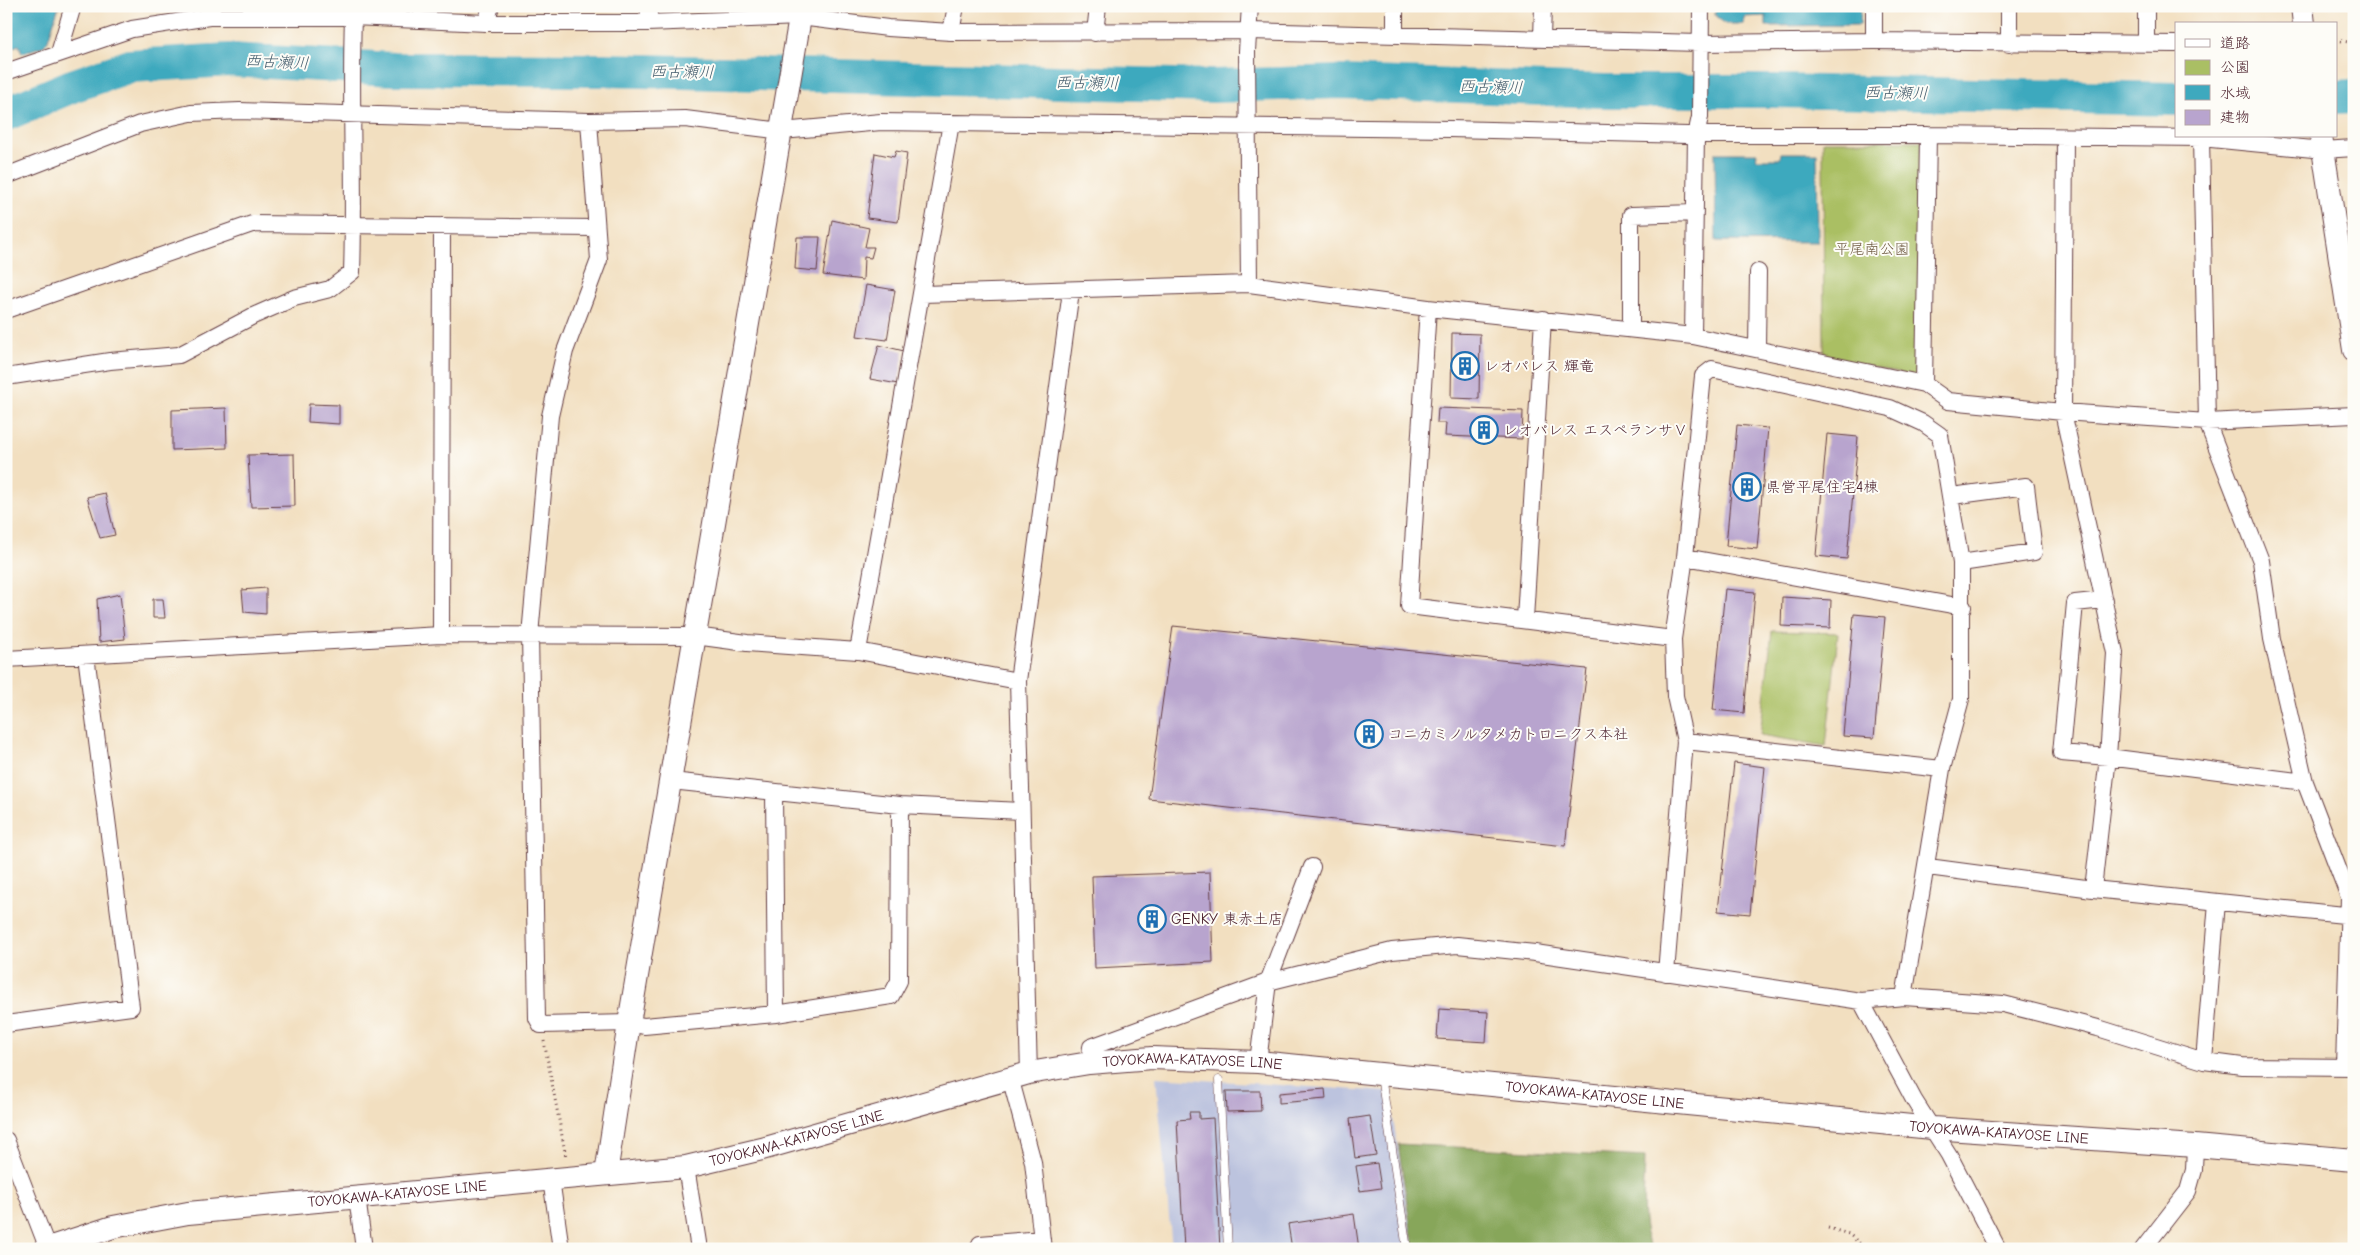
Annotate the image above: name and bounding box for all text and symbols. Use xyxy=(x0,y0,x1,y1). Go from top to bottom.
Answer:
legend xyxy=(2175,22,2338,138)
text: 道路 xyxy=(2220,34,2250,52)
water label: 西古瀬川 xyxy=(245,51,309,73)
text: 公園 xyxy=(2220,58,2250,76)
water label: 西古瀬川 xyxy=(650,62,714,82)
water label: 西古瀬川 xyxy=(1055,73,1119,93)
water label: 西古瀬川 xyxy=(1459,77,1523,97)
water label: 西古瀬川 xyxy=(1864,83,1928,103)
text: 水域 xyxy=(2220,84,2250,102)
text: 建物 xyxy=(2220,108,2250,126)
park label: 平尾南公園 xyxy=(1834,240,1910,258)
building icon: レオパレス 輝竜 xyxy=(1450,351,1480,381)
place label: レオパレス 輝竜 xyxy=(1484,357,1594,375)
building icon: レオパレス エスペランサⅤ xyxy=(1469,415,1499,445)
place label: レオパレス エスペランサⅤ xyxy=(1503,421,1688,439)
building icon: 県営平尾住宅4棟 xyxy=(1732,472,1762,502)
place label: 県営平尾住宅4棟 xyxy=(1766,478,1878,496)
building icon: コニカミノルタメカトロニクス本社 xyxy=(1354,719,1384,749)
place label: コニカミノルタメカトロニクス本社 xyxy=(1388,725,1628,743)
building icon: GENKY 東赤土店 xyxy=(1137,904,1167,934)
place label: GENKY 東赤土店 xyxy=(1171,910,1283,928)
street label: TOYOKAWA-KATAYOSE LINE xyxy=(1102,1049,1283,1073)
street label: TOYOKAWA-KATAYOSE LINE xyxy=(1504,1077,1685,1113)
street label: TOYOKAWA-KATAYOSE LINE xyxy=(707,1106,886,1170)
street label: TOYOKAWA-KATAYOSE LINE xyxy=(1908,1117,2089,1148)
street label: TOYOKAWA-KATAYOSE LINE xyxy=(307,1176,488,1211)

